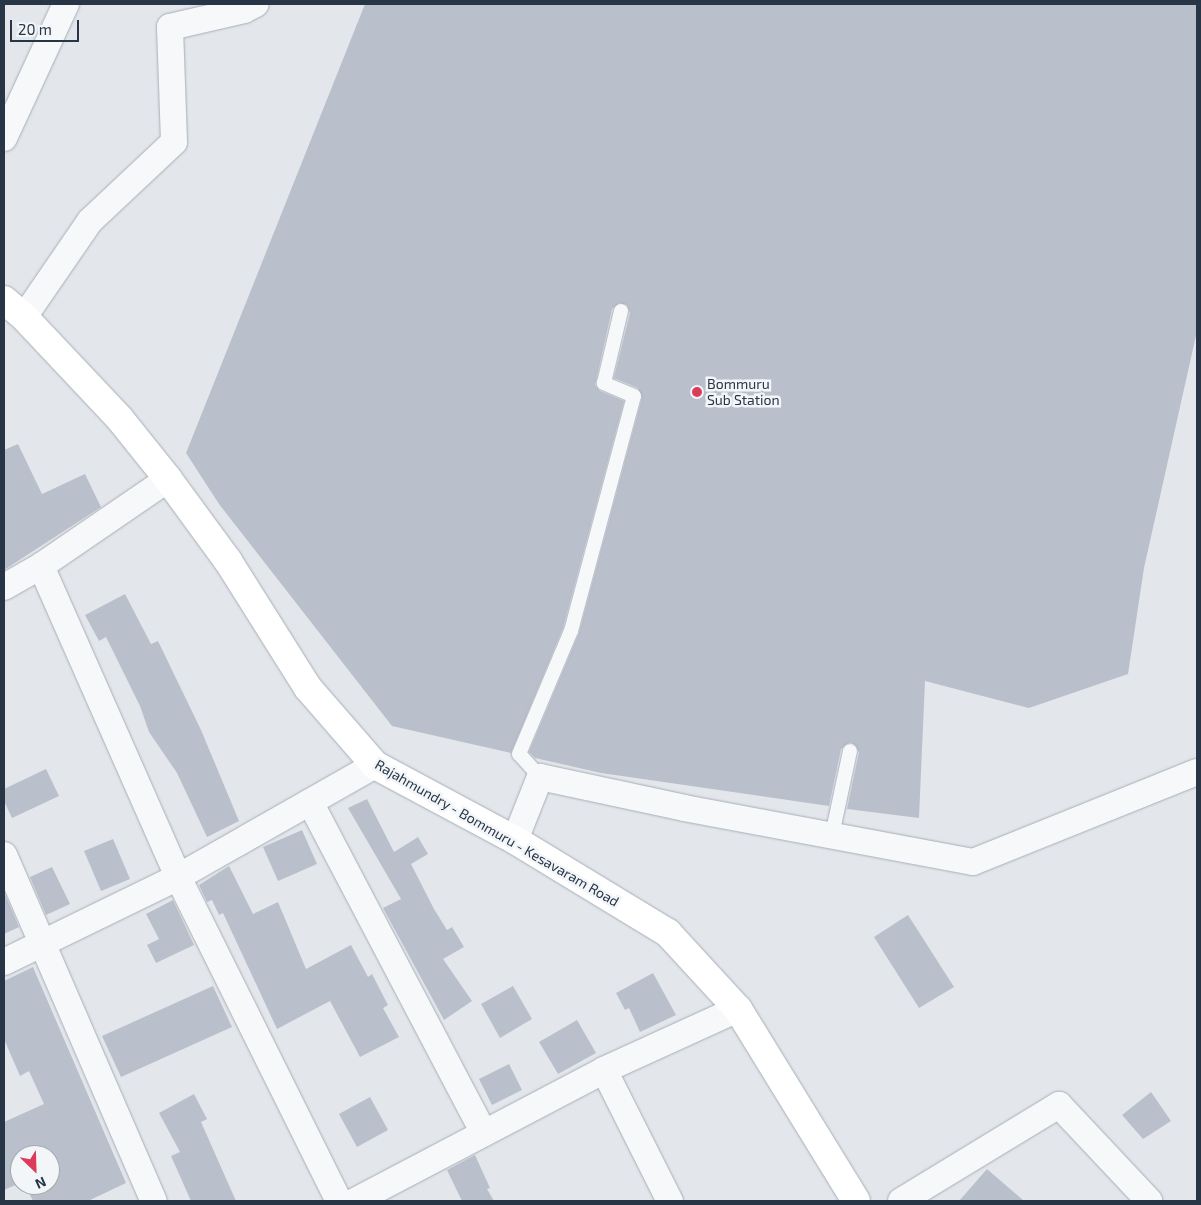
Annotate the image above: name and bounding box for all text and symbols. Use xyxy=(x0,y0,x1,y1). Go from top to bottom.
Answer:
scale bar xyxy=(12,10,81,42)
text: 20 m xyxy=(18,20,52,38)
place label: Bommuru Sub Station xyxy=(707,376,780,408)
marker: Bommuru Sub Station xyxy=(691,386,703,398)
street label: Rajahmundry - Bommuru - Kesavaram Road xyxy=(372,756,622,910)
north arrow xyxy=(10,1145,60,1195)
text: N xyxy=(33,1173,49,1193)

